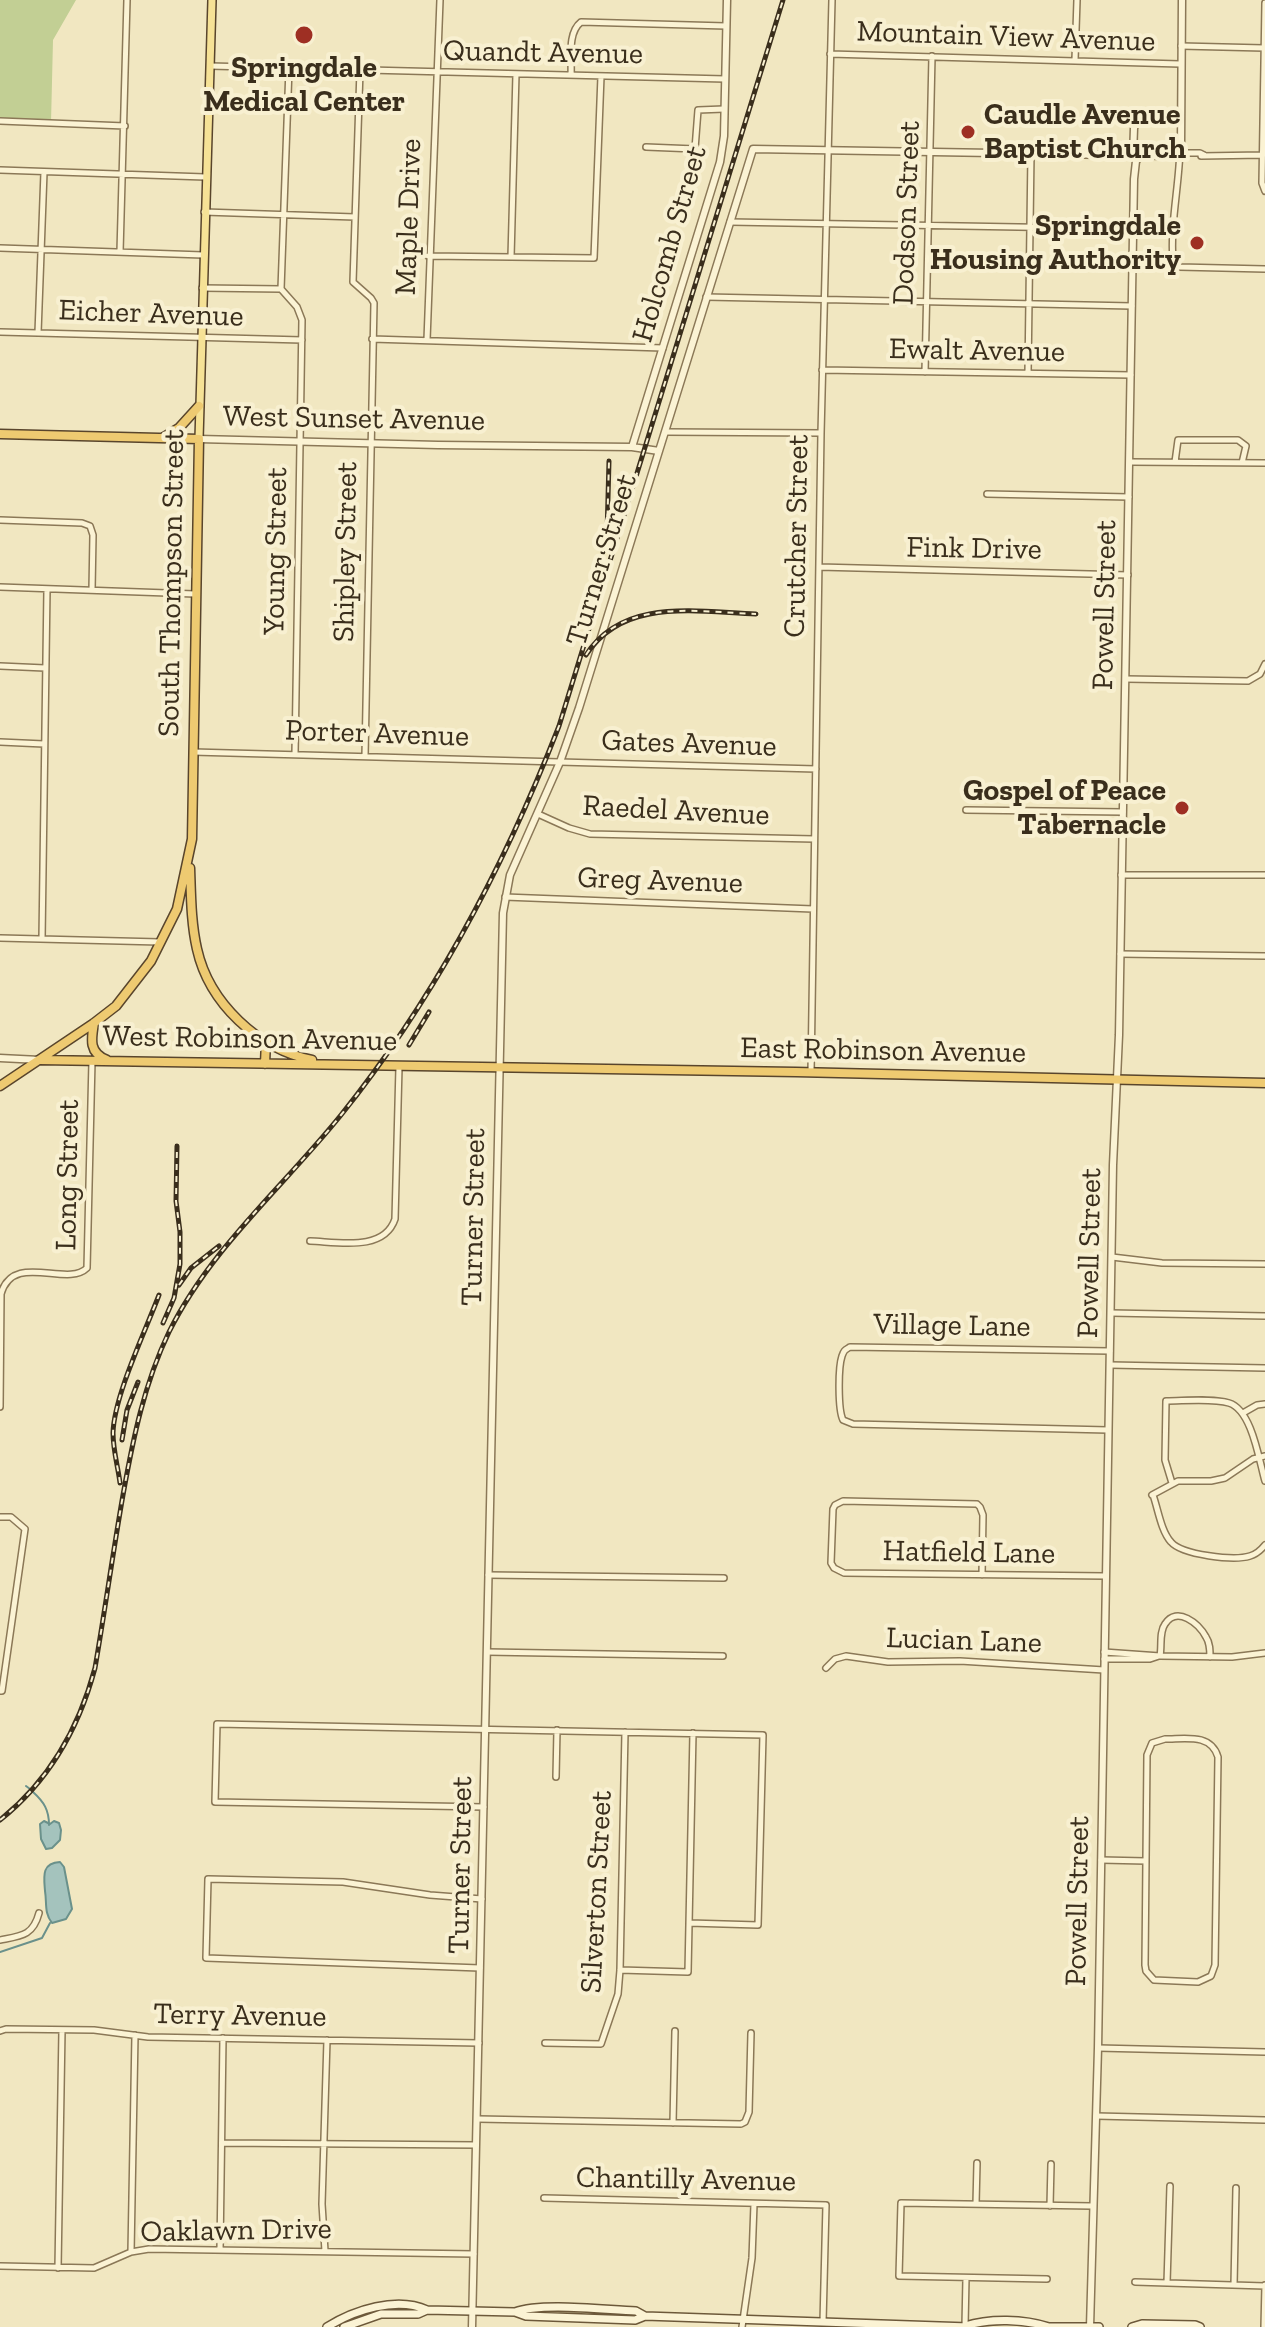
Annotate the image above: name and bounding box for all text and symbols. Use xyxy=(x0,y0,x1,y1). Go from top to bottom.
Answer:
street label: Mountain View Avenue xyxy=(856,14,1156,60)
marker: Springdale Medical Center xyxy=(293,24,315,46)
street label: Quandt Avenue xyxy=(443,33,643,73)
place label: Springdale Medical Center xyxy=(203,50,405,120)
place label: Caudle Avenue Baptist Church xyxy=(984,97,1186,168)
street label: Dodson Street xyxy=(886,120,928,306)
marker: Caudle Avenue Baptist Church xyxy=(959,123,977,141)
street label: Maple Drive xyxy=(388,138,430,296)
street label: Holcomb Street xyxy=(625,142,715,346)
place label: Springdale Housing Authority xyxy=(930,208,1181,278)
marker: Springdale Housing Authority xyxy=(1188,234,1206,252)
street label: Eicher Avenue xyxy=(58,293,244,335)
street label: Ewalt Avenue xyxy=(889,331,1065,371)
street label: West Sunset Avenue xyxy=(223,399,485,439)
street label: South Thompson Street xyxy=(151,429,193,737)
street label: Crutcher Street xyxy=(777,434,817,638)
street label: Shipley Street xyxy=(326,461,366,643)
street label: Young Street xyxy=(257,467,295,635)
street label: Turner Street xyxy=(559,470,645,650)
street label: Powell Street xyxy=(1086,520,1124,690)
street label: Fink Drive xyxy=(906,530,1042,568)
street label: Porter Avenue xyxy=(284,713,470,755)
street label: Gates Avenue xyxy=(601,723,777,765)
place label: Gospel of Peace Tabernacle xyxy=(963,773,1166,844)
street label: Raedel Avenue xyxy=(581,788,771,834)
marker: Gospel of Peace Tabernacle xyxy=(1173,799,1191,817)
street label: Greg Avenue xyxy=(577,860,743,902)
street label: West Robinson Avenue xyxy=(102,1018,398,1060)
street label: East Robinson Avenue xyxy=(740,1031,1026,1071)
street label: Long Street xyxy=(49,1099,87,1251)
street label: Turner Street xyxy=(454,1128,494,1306)
street label: Powell Street xyxy=(1071,1168,1109,1338)
street label: Village Lane xyxy=(873,1307,1031,1345)
street label: Hatfield Lane xyxy=(882,1533,1056,1573)
street label: Lucian Lane xyxy=(886,1620,1042,1662)
street label: Turner Street xyxy=(441,1776,481,1954)
street label: Silverton Street xyxy=(574,1790,620,1994)
street label: Powell Street xyxy=(1059,1816,1097,1986)
street label: Terry Avenue xyxy=(153,1996,327,2036)
street label: Chantilly Avenue xyxy=(576,2160,796,2200)
street label: Oaklawn Drive xyxy=(140,2211,332,2251)

